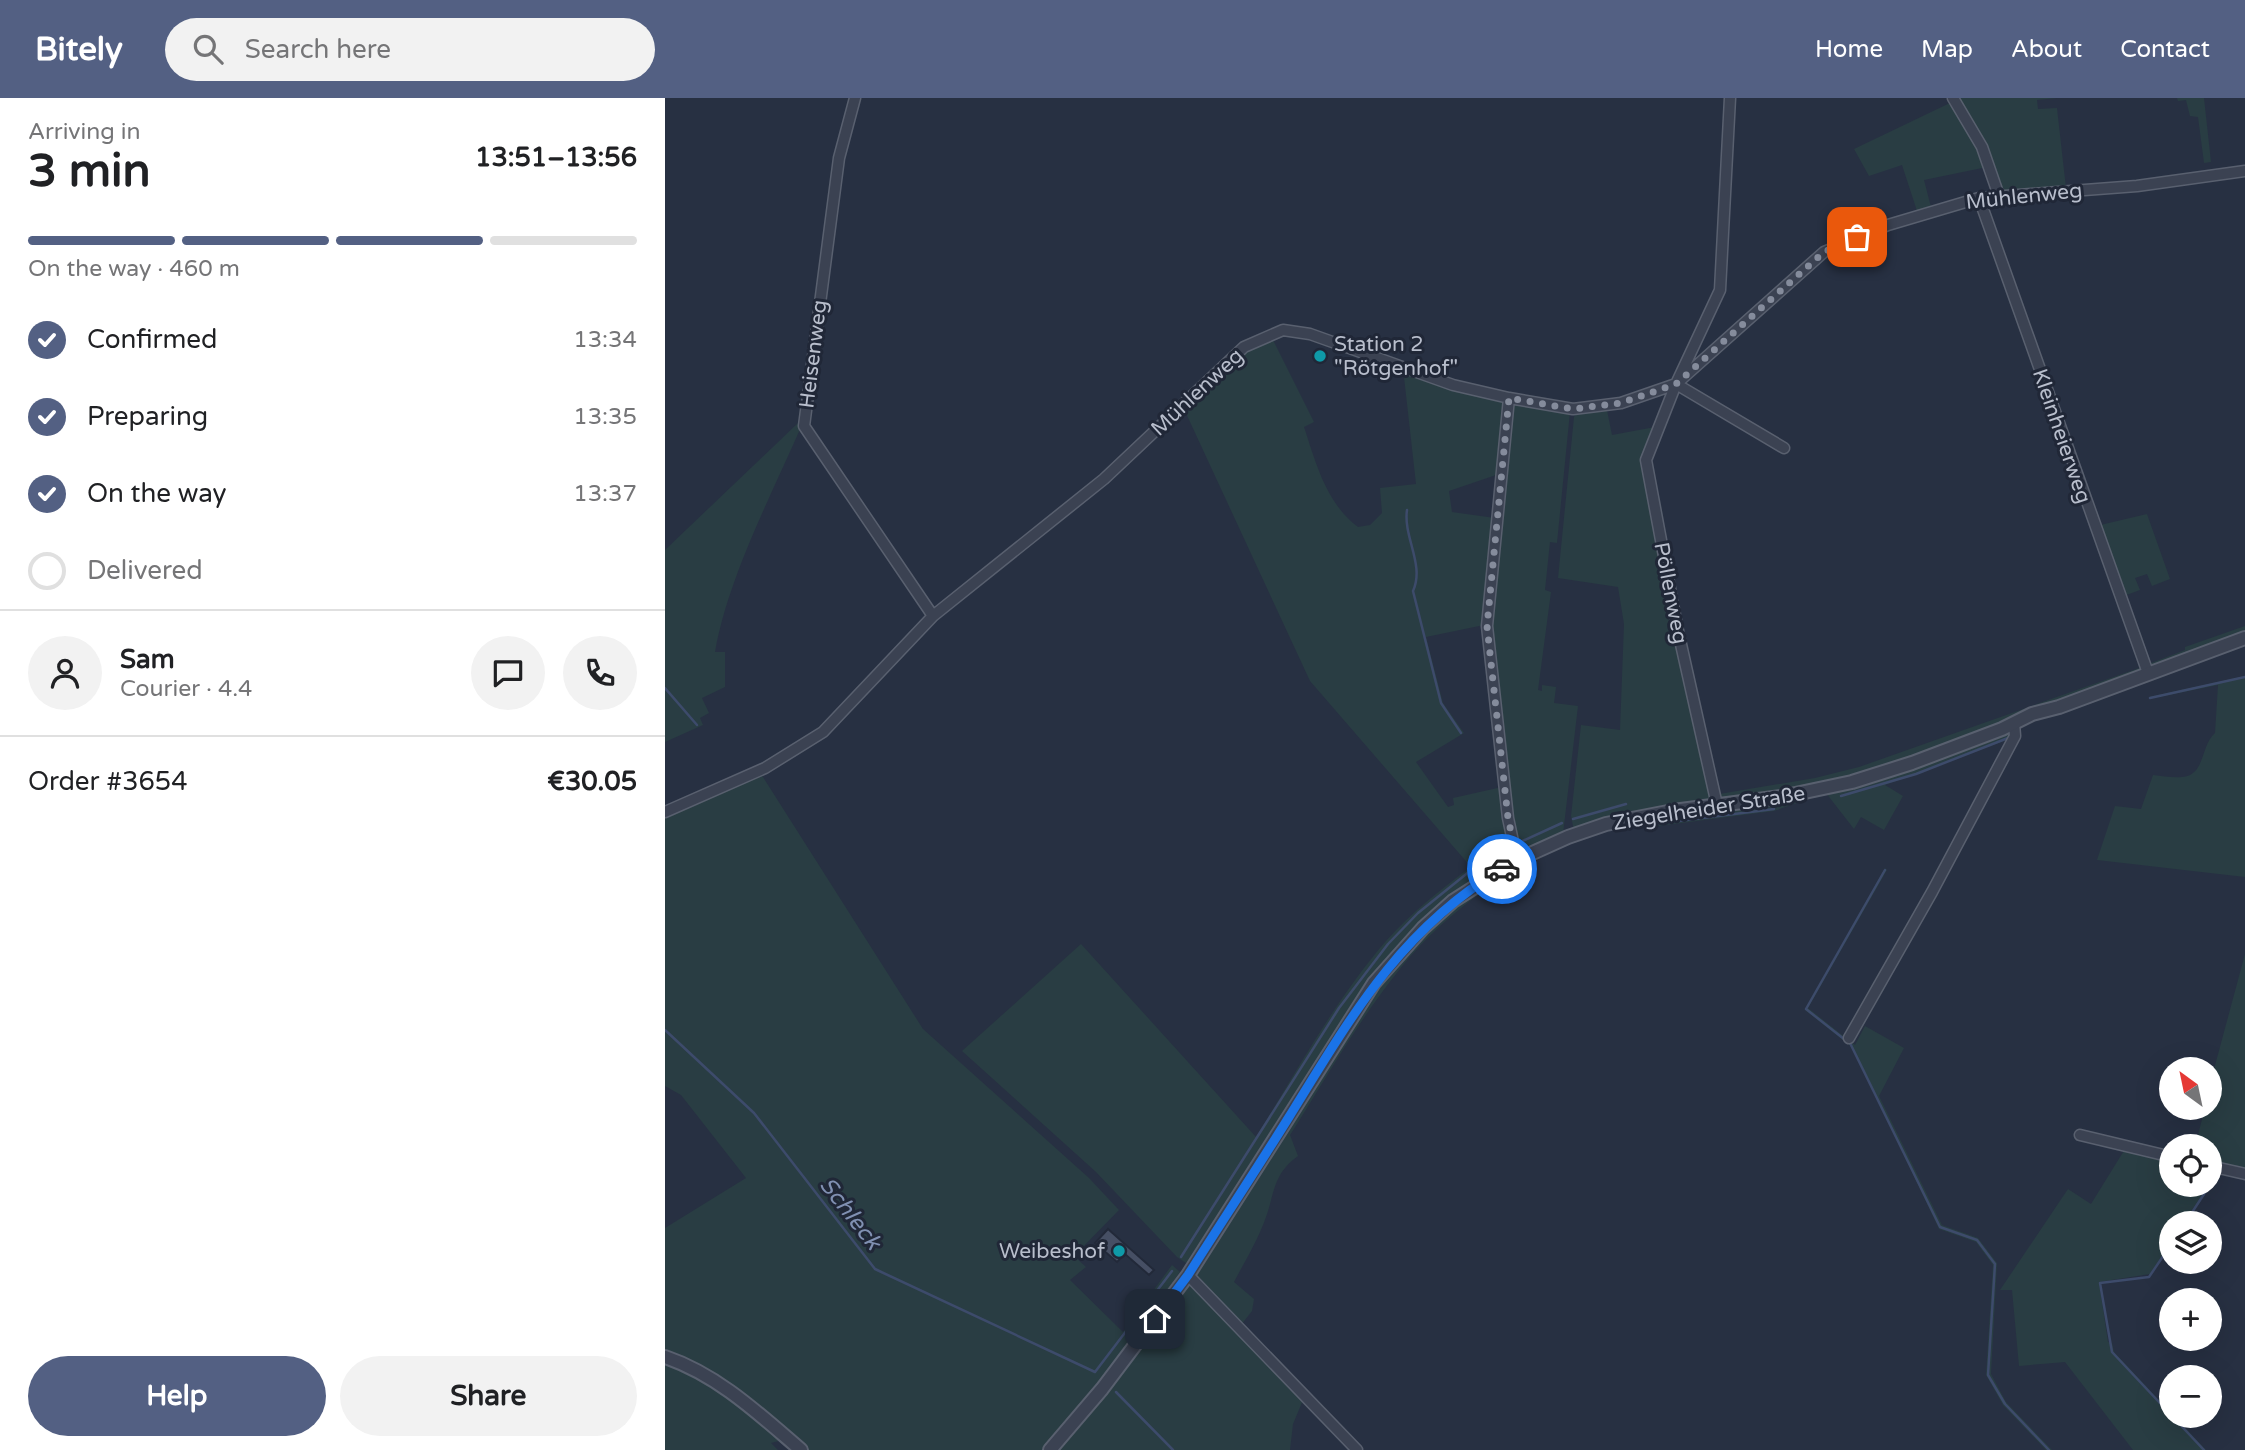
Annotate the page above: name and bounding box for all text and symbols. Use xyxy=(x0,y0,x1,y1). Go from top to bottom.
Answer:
search box xyxy=(165,18,655,81)
text: Bitely xyxy=(35,30,123,69)
icon: search xyxy=(189,30,227,68)
text: Search here xyxy=(245,34,391,65)
text: Home xyxy=(1815,35,1883,64)
text: Map xyxy=(1921,35,1973,64)
text: About xyxy=(2011,35,2082,64)
text: Contact xyxy=(2120,35,2210,64)
text: Arriving in xyxy=(28,118,141,146)
text: 13:51–13:56 xyxy=(475,142,637,173)
text: 3 min xyxy=(28,144,151,199)
street label: Mühlenweg xyxy=(1965,178,2084,215)
pin xyxy=(1827,207,1887,267)
icon: bag xyxy=(1838,218,1876,256)
text: On the way · 460 m xyxy=(28,255,240,283)
street label: Heisenweg xyxy=(794,299,833,410)
icon: check xyxy=(28,321,66,359)
text: Confirmed xyxy=(87,324,217,355)
text: 13:34 xyxy=(573,326,637,354)
place label: Station 2 "Rötgenhof" xyxy=(1334,332,1458,381)
street label: Mühlenweg xyxy=(1146,343,1249,441)
marker: Station 2 "Rötgenhof" xyxy=(1312,348,1328,364)
street label: Kleinheierweg xyxy=(2027,366,2096,507)
icon: check xyxy=(28,398,66,436)
text: Preparing xyxy=(87,401,208,432)
text: 13:35 xyxy=(573,403,637,431)
icon: check xyxy=(28,475,66,513)
text: On the way xyxy=(87,478,227,509)
text: 13:37 xyxy=(573,480,637,508)
street label: Pöllenweg xyxy=(1648,540,1693,646)
text: Delivered xyxy=(87,555,203,586)
button: person xyxy=(28,636,102,710)
button: chat xyxy=(471,636,545,710)
button: phone xyxy=(563,636,637,710)
text: Sam xyxy=(120,644,175,675)
text: Courier · 4.4 xyxy=(120,675,252,703)
text: Order #3654 xyxy=(28,766,188,797)
text: €30.05 xyxy=(547,766,637,797)
street label: Ziegelheider Straße xyxy=(1611,781,1807,836)
courier xyxy=(1467,834,1537,904)
icon: car xyxy=(1483,850,1521,888)
north arrow xyxy=(2159,1057,2223,1120)
map controls xyxy=(2159,1057,2222,1428)
button: locate xyxy=(2159,1134,2222,1197)
water label: Schleck xyxy=(813,1172,888,1256)
button: layers xyxy=(2159,1211,2222,1274)
place label: Weibeshof xyxy=(999,1239,1105,1264)
marker: Weibeshof xyxy=(1111,1243,1127,1259)
button: + xyxy=(2159,1288,2222,1351)
pin xyxy=(1125,1289,1185,1349)
icon: home xyxy=(1136,1300,1174,1338)
button: Help xyxy=(28,1356,326,1436)
button: Share xyxy=(340,1356,637,1436)
button: − xyxy=(2159,1365,2222,1428)

